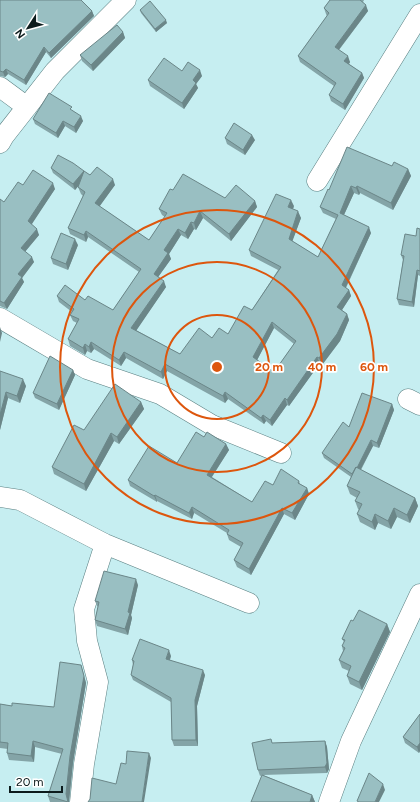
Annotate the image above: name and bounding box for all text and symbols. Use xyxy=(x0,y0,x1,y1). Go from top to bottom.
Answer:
north arrow xyxy=(8,8,48,48)
text: N xyxy=(13,26,28,41)
centre of rings xyxy=(210,360,224,374)
text: 20 m xyxy=(255,360,283,374)
text: 40 m xyxy=(308,360,336,374)
text: 60 m xyxy=(360,360,388,374)
scale bar xyxy=(10,768,62,794)
text: 20 m xyxy=(16,775,44,789)

